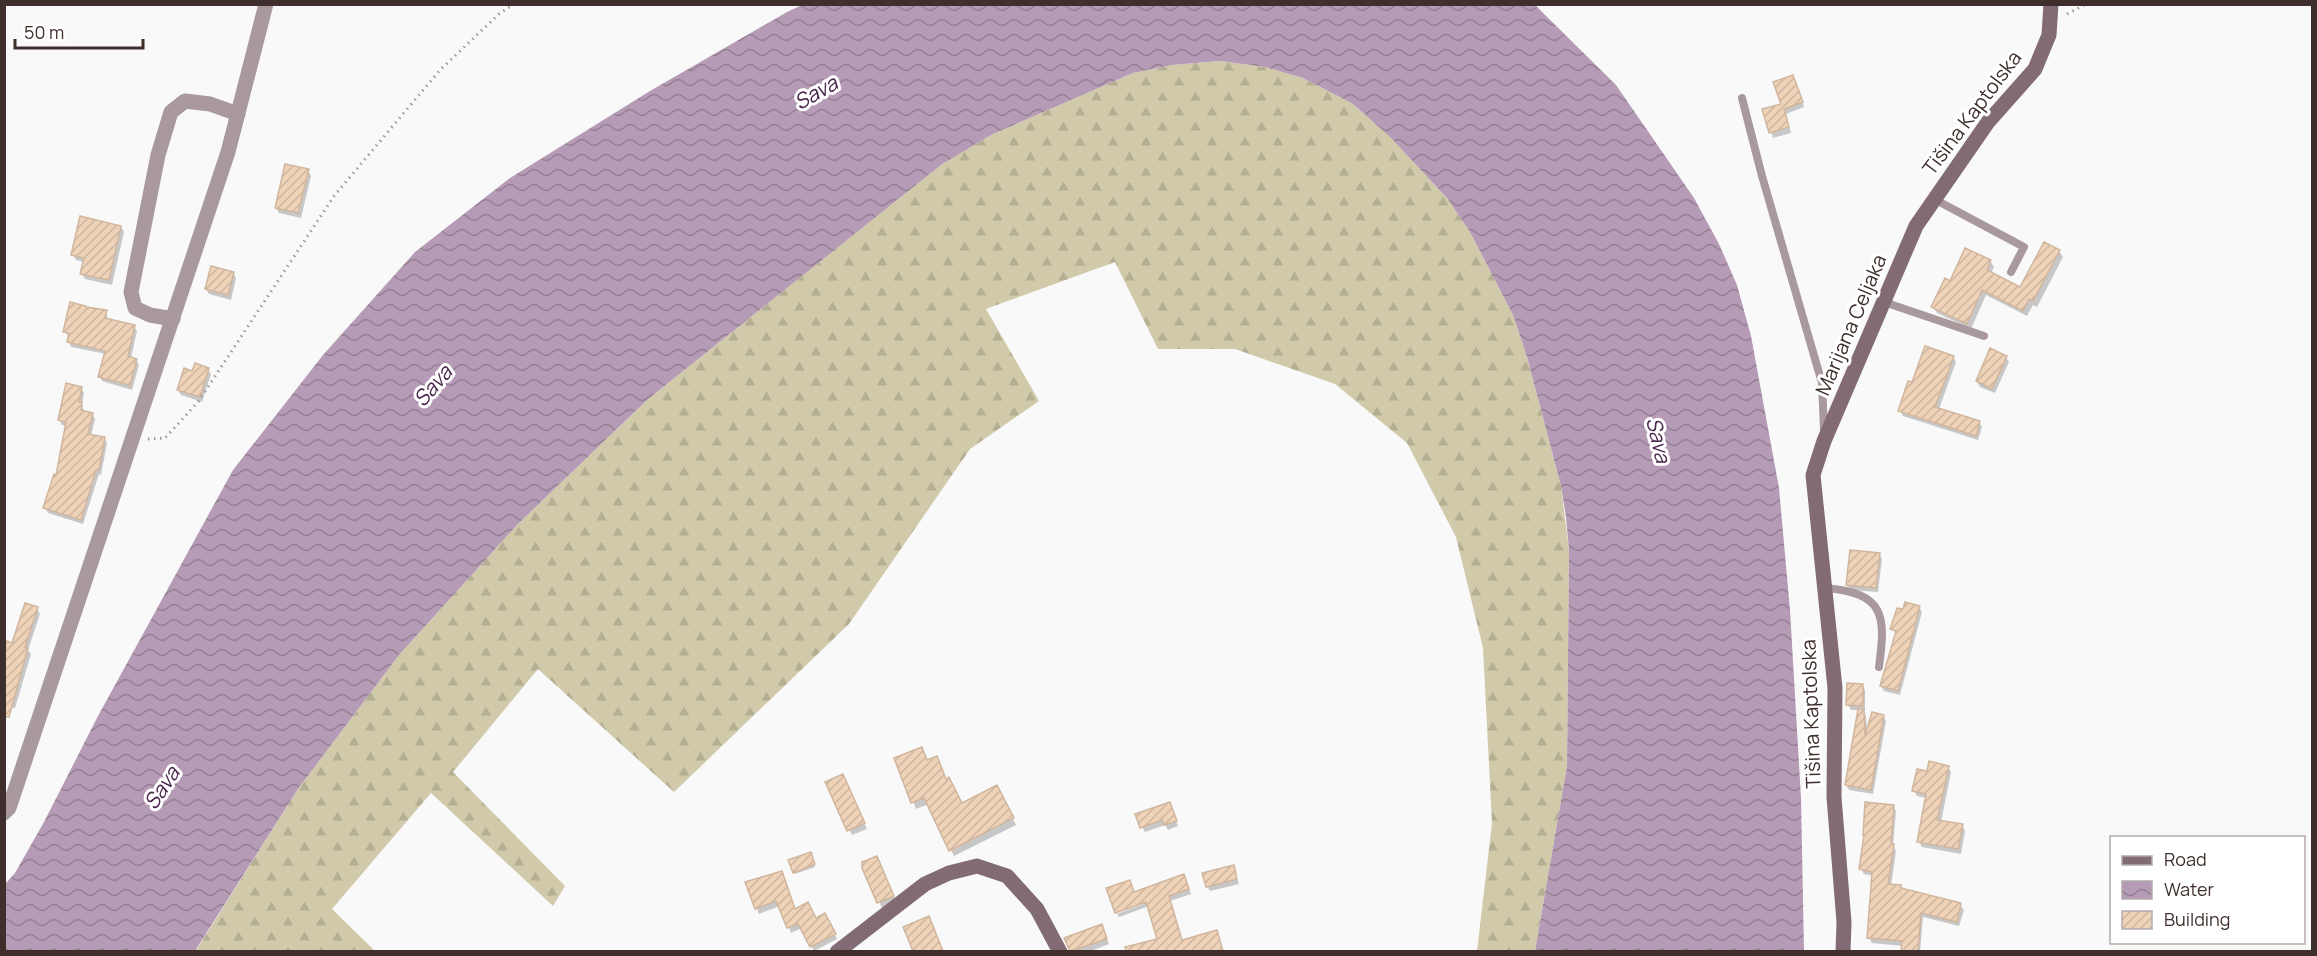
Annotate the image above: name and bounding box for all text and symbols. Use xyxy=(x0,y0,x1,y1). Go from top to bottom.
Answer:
scale bar xyxy=(15,12,142,50)
text: 50 m xyxy=(24,20,64,44)
street label: Tišina Kaptolska xyxy=(1916,45,2027,180)
water label: Sava xyxy=(789,68,844,116)
street label: Marijana Celjaka xyxy=(1809,250,1892,399)
water label: Sava xyxy=(407,358,459,412)
water label: Sava xyxy=(1640,414,1678,467)
street label: Tišina Kaptolska xyxy=(1794,639,1827,789)
water label: Sava xyxy=(137,759,186,814)
legend xyxy=(2110,836,2305,944)
text: Road xyxy=(2164,847,2207,871)
text: Water xyxy=(2164,877,2214,901)
text: Building xyxy=(2164,907,2230,931)

